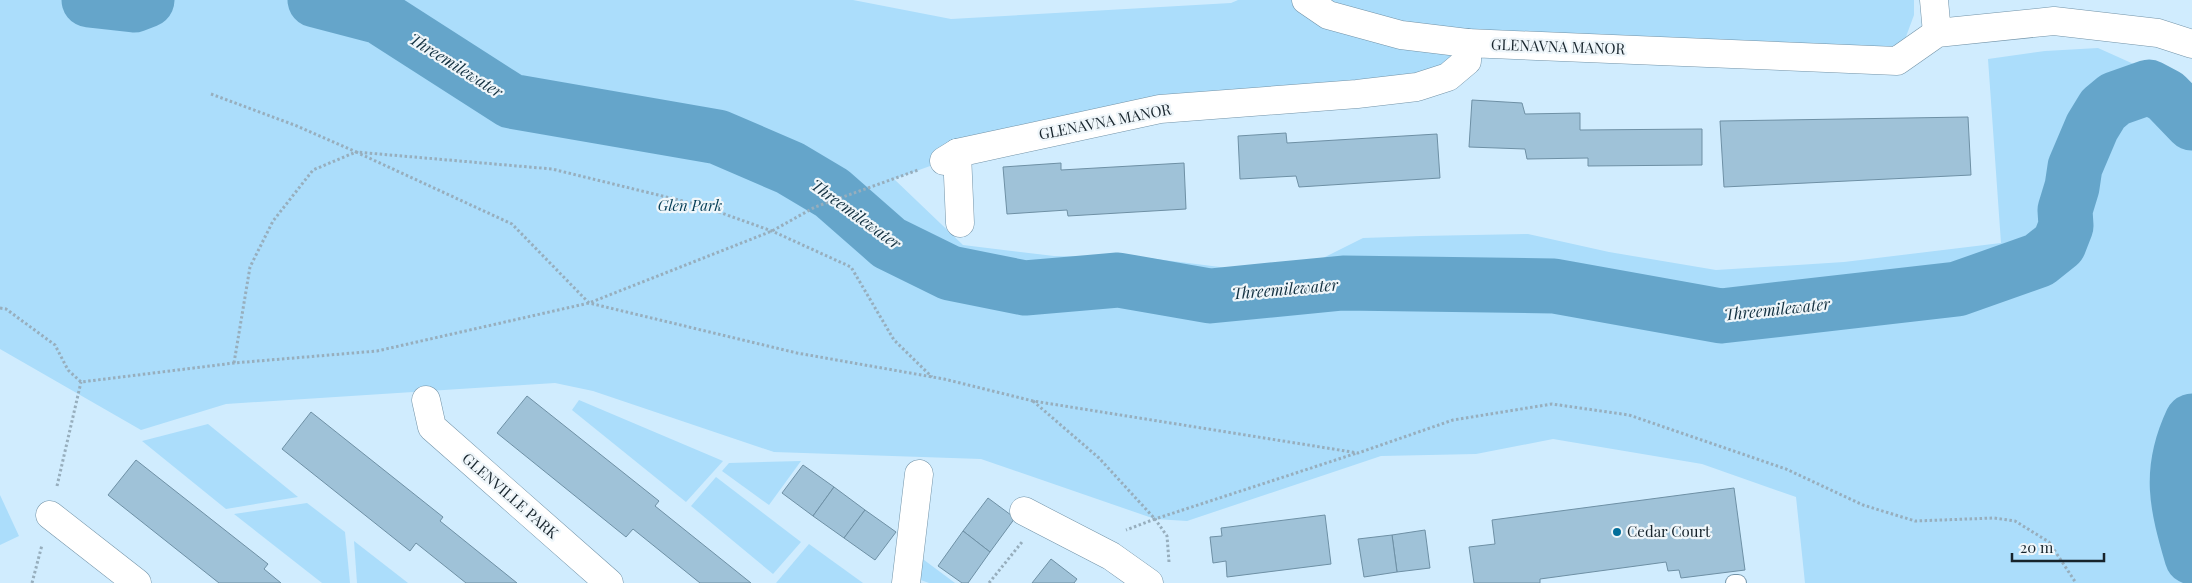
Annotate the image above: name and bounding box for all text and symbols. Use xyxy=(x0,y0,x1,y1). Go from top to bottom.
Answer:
water label: Threemilewater xyxy=(406,27,508,102)
street label: GLENAVNA MANOR xyxy=(1491,34,1626,58)
street label: GLENAVNA MANOR xyxy=(1037,98,1173,144)
water label: Threemilewater xyxy=(807,174,906,254)
park label: Glen Park xyxy=(658,195,722,215)
water label: Threemilewater xyxy=(1231,273,1340,304)
water label: Threemilewater xyxy=(1723,292,1832,325)
street label: GLENVILLE PARK xyxy=(458,448,563,543)
place label: Cedar Court xyxy=(1627,521,1711,541)
marker: Cedar Court xyxy=(1611,526,1623,538)
scale bar xyxy=(2012,530,2104,562)
text: 20 m xyxy=(2020,537,2054,557)

